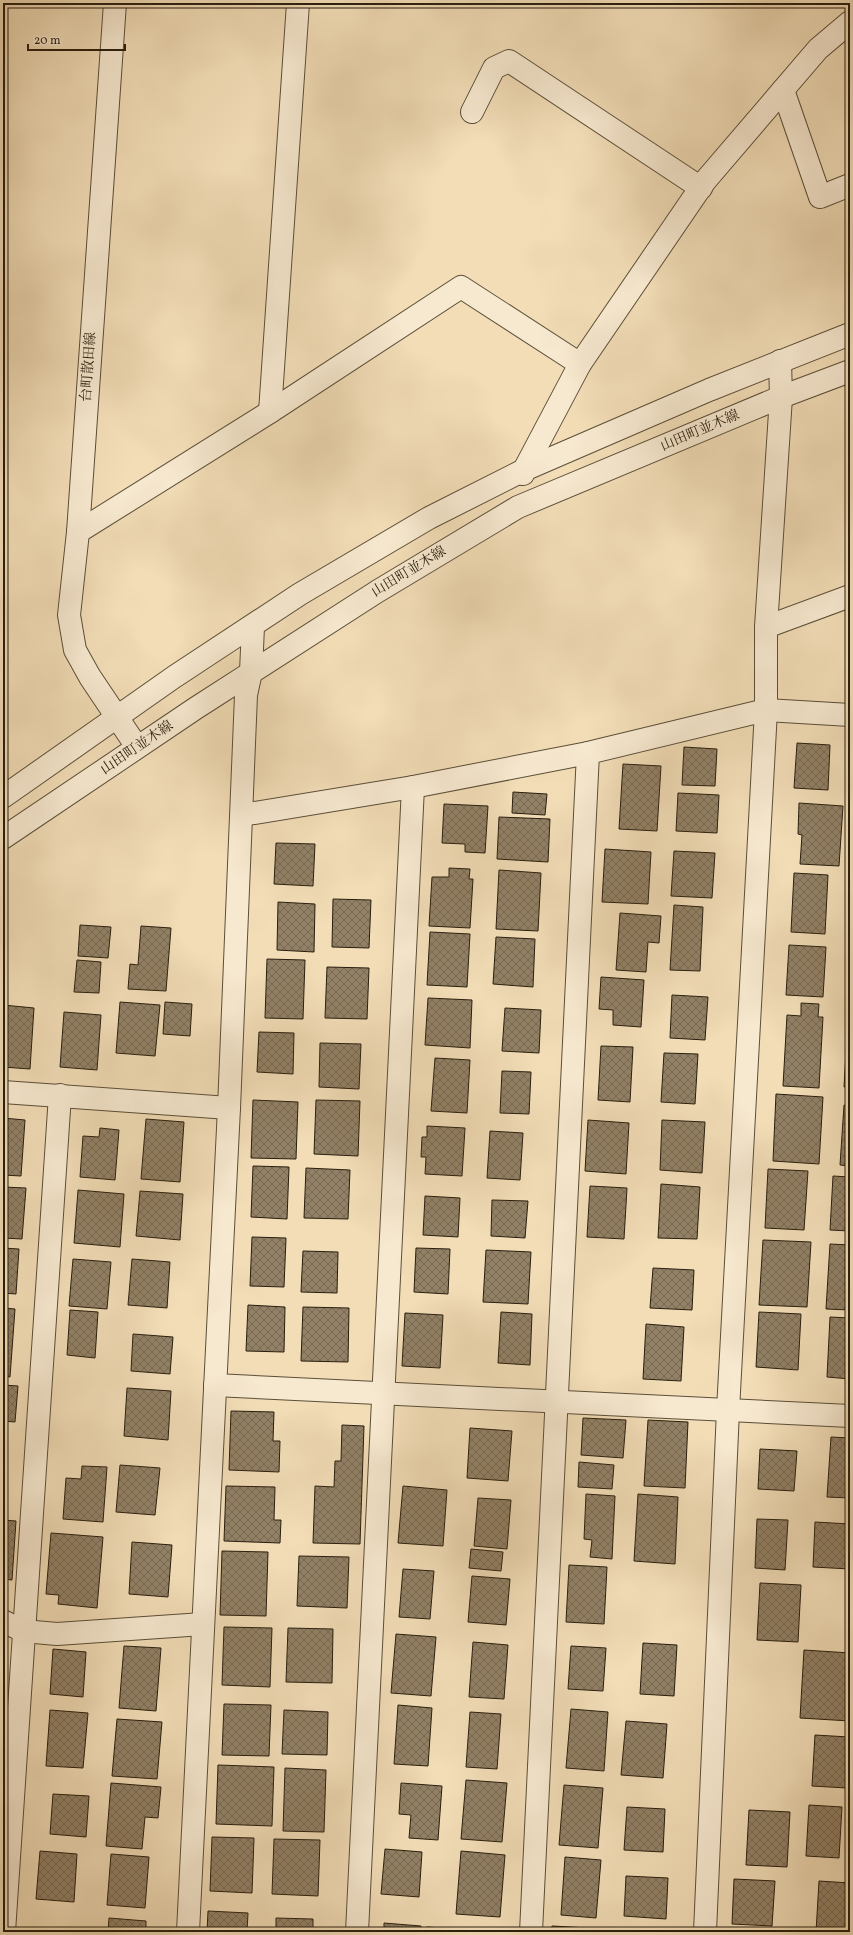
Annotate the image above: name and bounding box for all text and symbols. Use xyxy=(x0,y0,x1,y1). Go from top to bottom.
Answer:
scale bar xyxy=(28,26,125,52)
text: 20 m xyxy=(34,33,61,49)
street label: 台町散田線 xyxy=(77,331,101,403)
street label: 山田町並木線 xyxy=(658,406,742,456)
street label: 山田町並木線 xyxy=(368,542,450,602)
street label: 山田町並木線 xyxy=(97,717,177,779)

